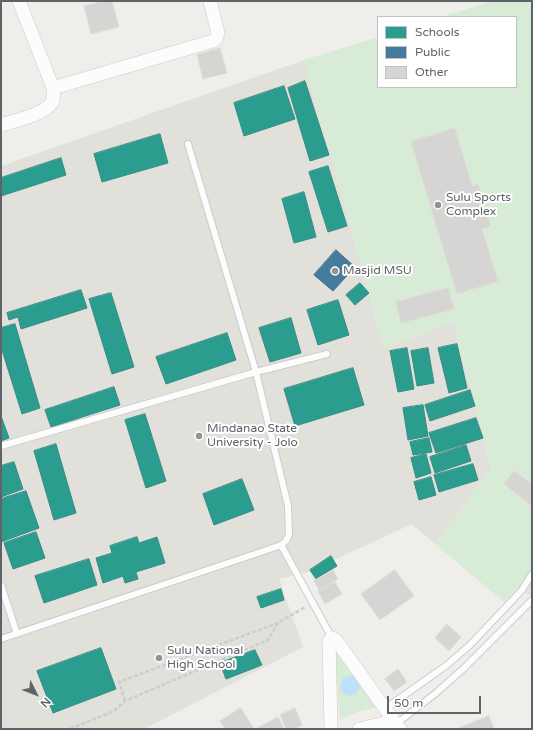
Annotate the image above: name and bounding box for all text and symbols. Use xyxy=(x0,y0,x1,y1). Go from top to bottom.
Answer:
legend xyxy=(377,16,517,88)
text: Schools xyxy=(415,25,459,39)
text: Public xyxy=(415,45,450,59)
text: Other xyxy=(415,65,448,79)
place label: Sulu Sports Complex xyxy=(446,191,511,219)
marker: Sulu Sports Complex xyxy=(433,200,443,210)
place label: Masjid MSU xyxy=(343,264,412,278)
marker: Masjid MSU xyxy=(330,266,340,276)
place label: Mindanao State University - Jolo xyxy=(207,422,298,450)
marker: Mindanao State University - Jolo xyxy=(194,431,204,441)
place label: Sulu National High School xyxy=(167,644,243,672)
marker: Sulu National High School xyxy=(154,653,164,663)
north arrow xyxy=(16,674,56,714)
scale bar xyxy=(389,688,483,714)
text: N xyxy=(38,695,53,710)
text: 50 m xyxy=(394,696,423,710)

